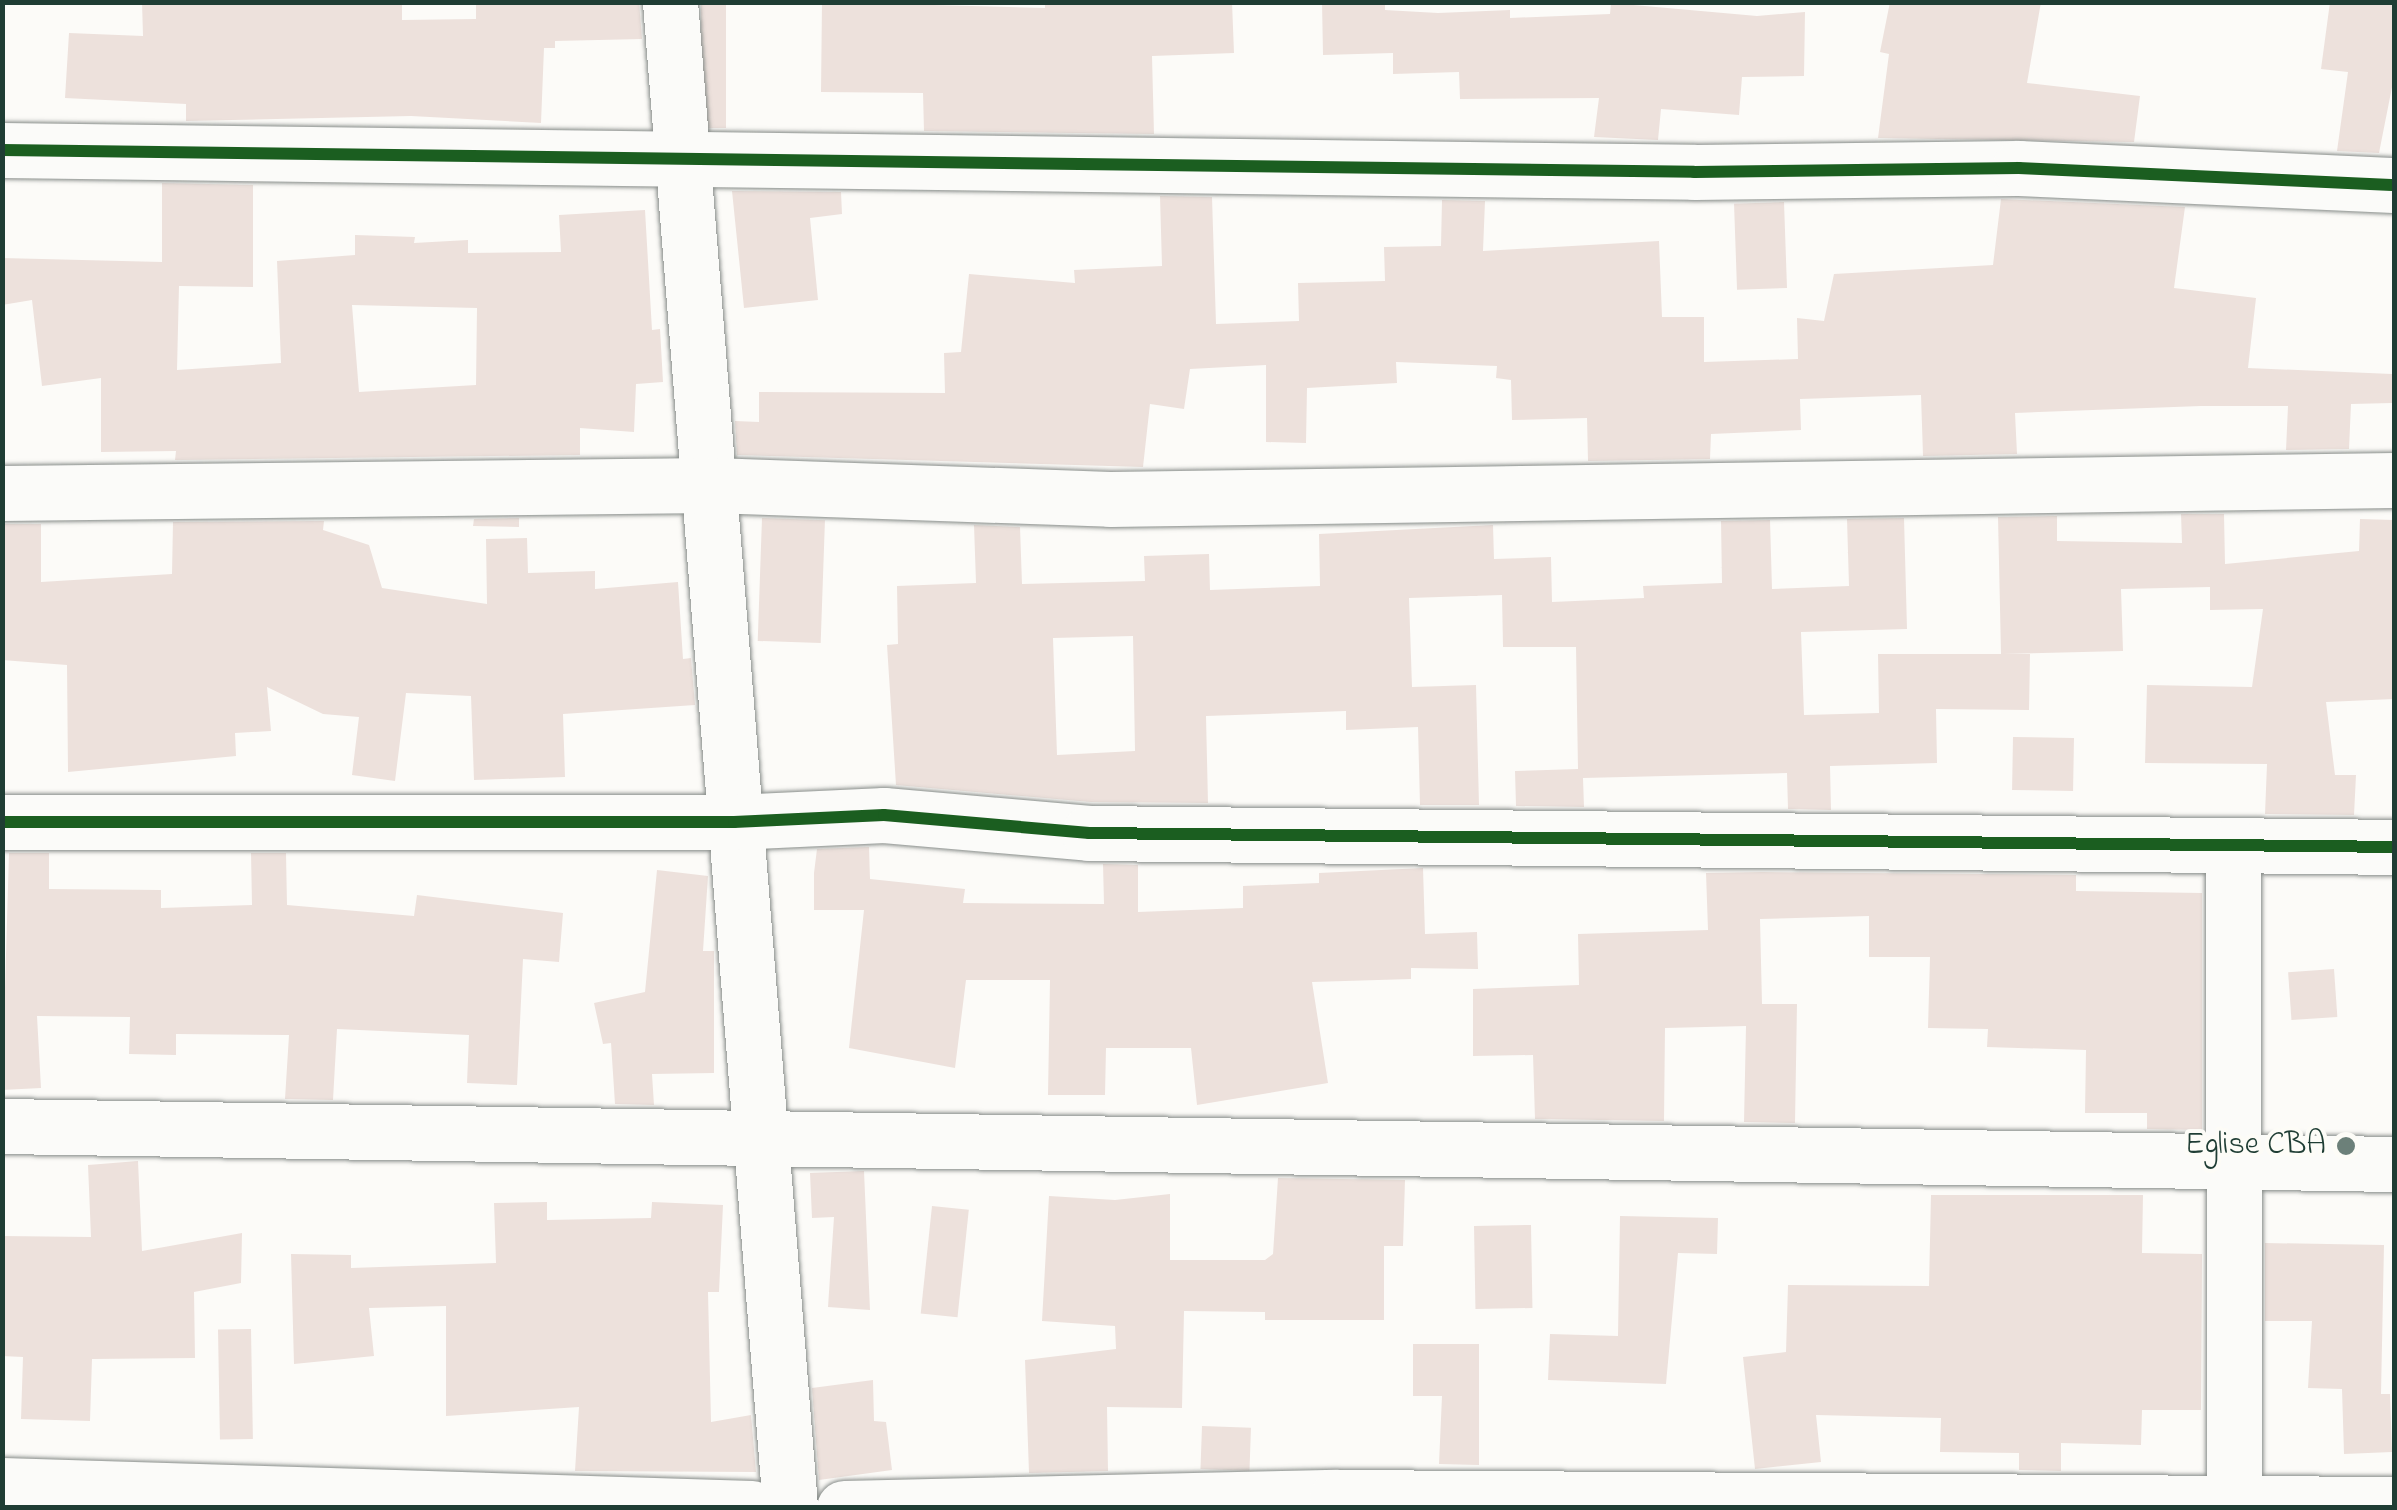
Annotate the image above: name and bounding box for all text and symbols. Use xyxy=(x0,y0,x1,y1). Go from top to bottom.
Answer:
place label: Eglise CBA xyxy=(2185,1127,2326,1165)
marker: Eglise CBA xyxy=(2335,1135,2357,1157)

